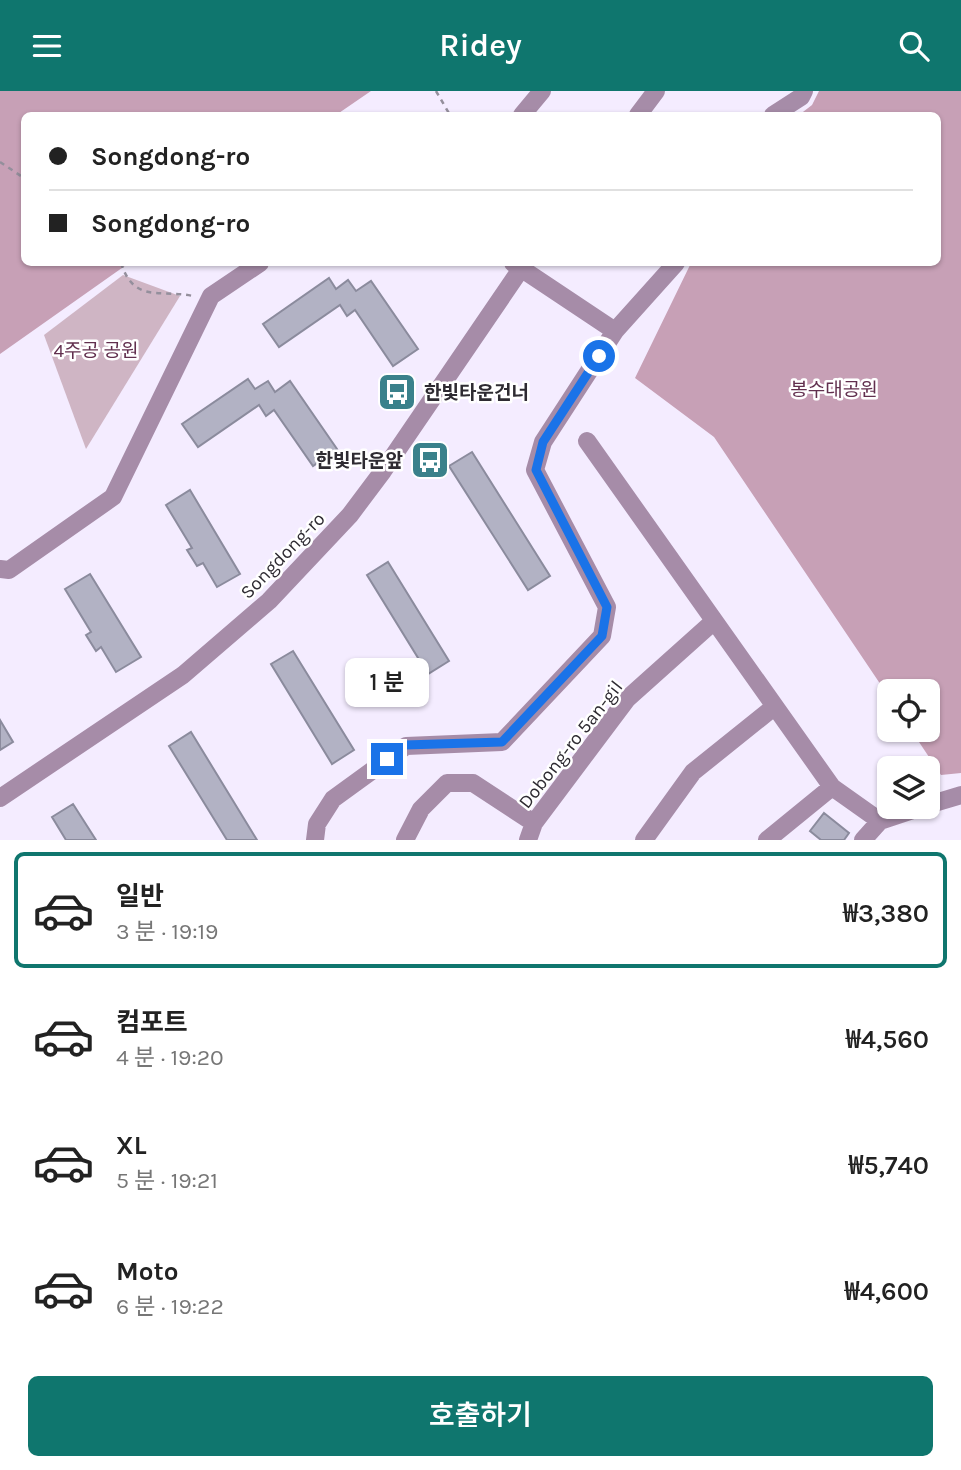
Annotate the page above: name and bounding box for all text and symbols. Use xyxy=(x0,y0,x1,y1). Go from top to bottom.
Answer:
icon: menu xyxy=(28,27,66,65)
text: Ridey xyxy=(439,27,522,64)
icon: search xyxy=(895,27,933,65)
text: Songdong-ro xyxy=(91,141,250,172)
text: Songdong-ro xyxy=(91,208,250,239)
park label: 4주공 공원 xyxy=(53,340,139,362)
route start xyxy=(583,340,615,372)
bus stop icon: 한빛타운건너 xyxy=(376,371,418,413)
park label: 봉수대공원 xyxy=(790,379,878,401)
place label: 한빛타운건너 xyxy=(424,382,529,404)
bus stop icon: 한빛타운앞 xyxy=(409,439,451,481)
place label: 한빛타운앞 xyxy=(316,450,403,472)
street label: Songdong-ro xyxy=(236,508,329,604)
callout: 1 분 xyxy=(345,657,429,707)
text: 1 분 xyxy=(370,669,404,696)
street label: Dobong-ro 5an-gil xyxy=(514,676,628,813)
map controls xyxy=(877,679,940,819)
button: locate xyxy=(877,679,940,742)
route end xyxy=(371,743,403,775)
button: layers xyxy=(877,756,940,819)
icon: car xyxy=(32,879,95,942)
text: 일반 xyxy=(116,881,164,912)
text: ₩3,380 xyxy=(843,898,929,929)
text: 3 분 · 19:19 xyxy=(116,918,218,945)
icon: car xyxy=(32,1005,95,1068)
text: 컴포트 xyxy=(116,1007,188,1038)
text: ₩4,560 xyxy=(846,1024,929,1055)
text: 4 분 · 19:20 xyxy=(116,1044,224,1071)
text: XL xyxy=(116,1130,147,1161)
icon: car xyxy=(32,1131,95,1194)
text: ₩5,740 xyxy=(849,1150,929,1181)
text: 5 분 · 19:21 xyxy=(116,1167,218,1194)
text: Moto xyxy=(116,1256,178,1287)
icon: car xyxy=(32,1257,95,1320)
text: ₩4,600 xyxy=(845,1276,929,1307)
text: 6 분 · 19:22 xyxy=(116,1293,224,1320)
button: 호출하기 xyxy=(28,1376,933,1456)

